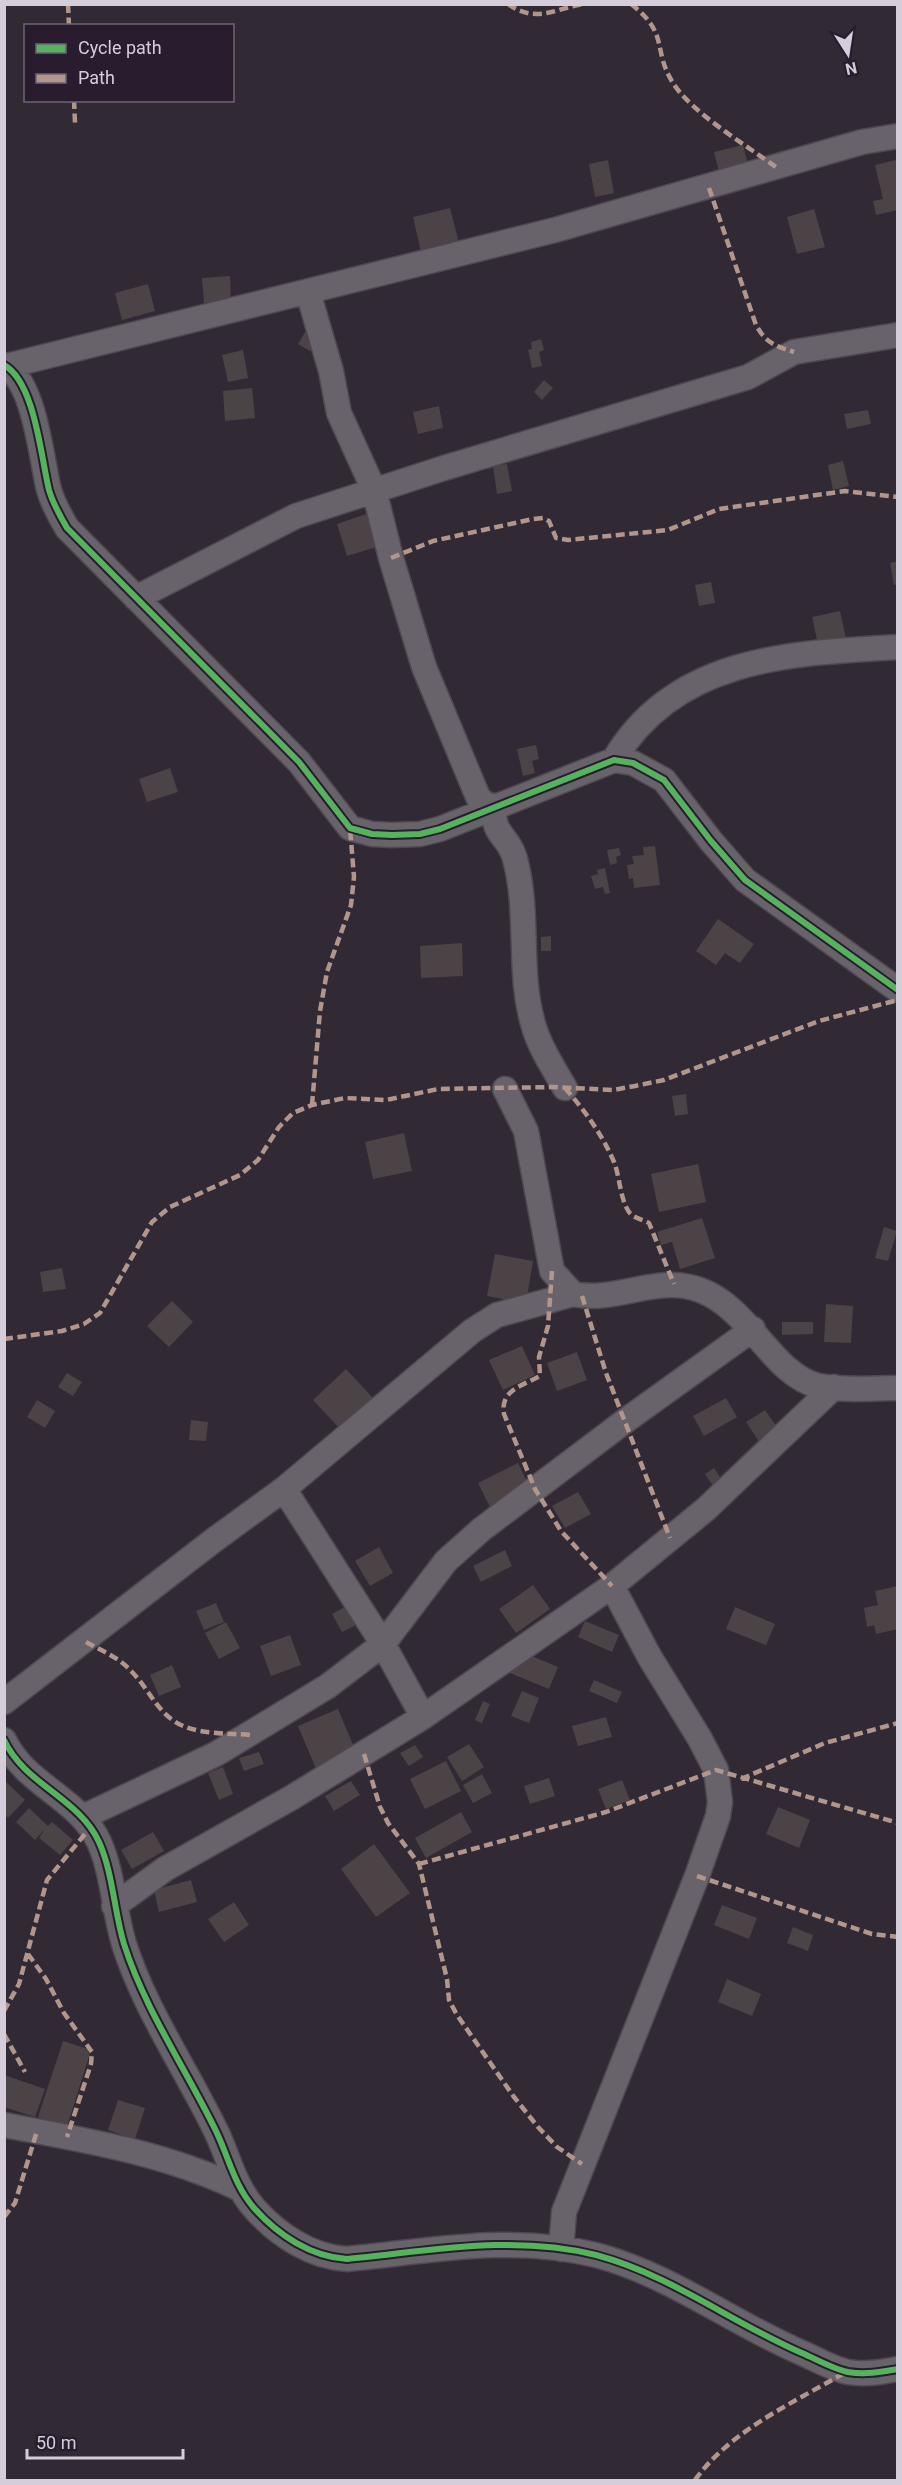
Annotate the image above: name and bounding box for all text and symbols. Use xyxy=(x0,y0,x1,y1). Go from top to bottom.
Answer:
legend xyxy=(24,24,234,102)
north arrow xyxy=(818,24,878,84)
text: Cycle path xyxy=(78,37,162,58)
text: N xyxy=(844,58,859,79)
text: Path xyxy=(78,67,115,88)
scale bar xyxy=(27,2422,183,2460)
text: 50 m xyxy=(36,2432,76,2453)

